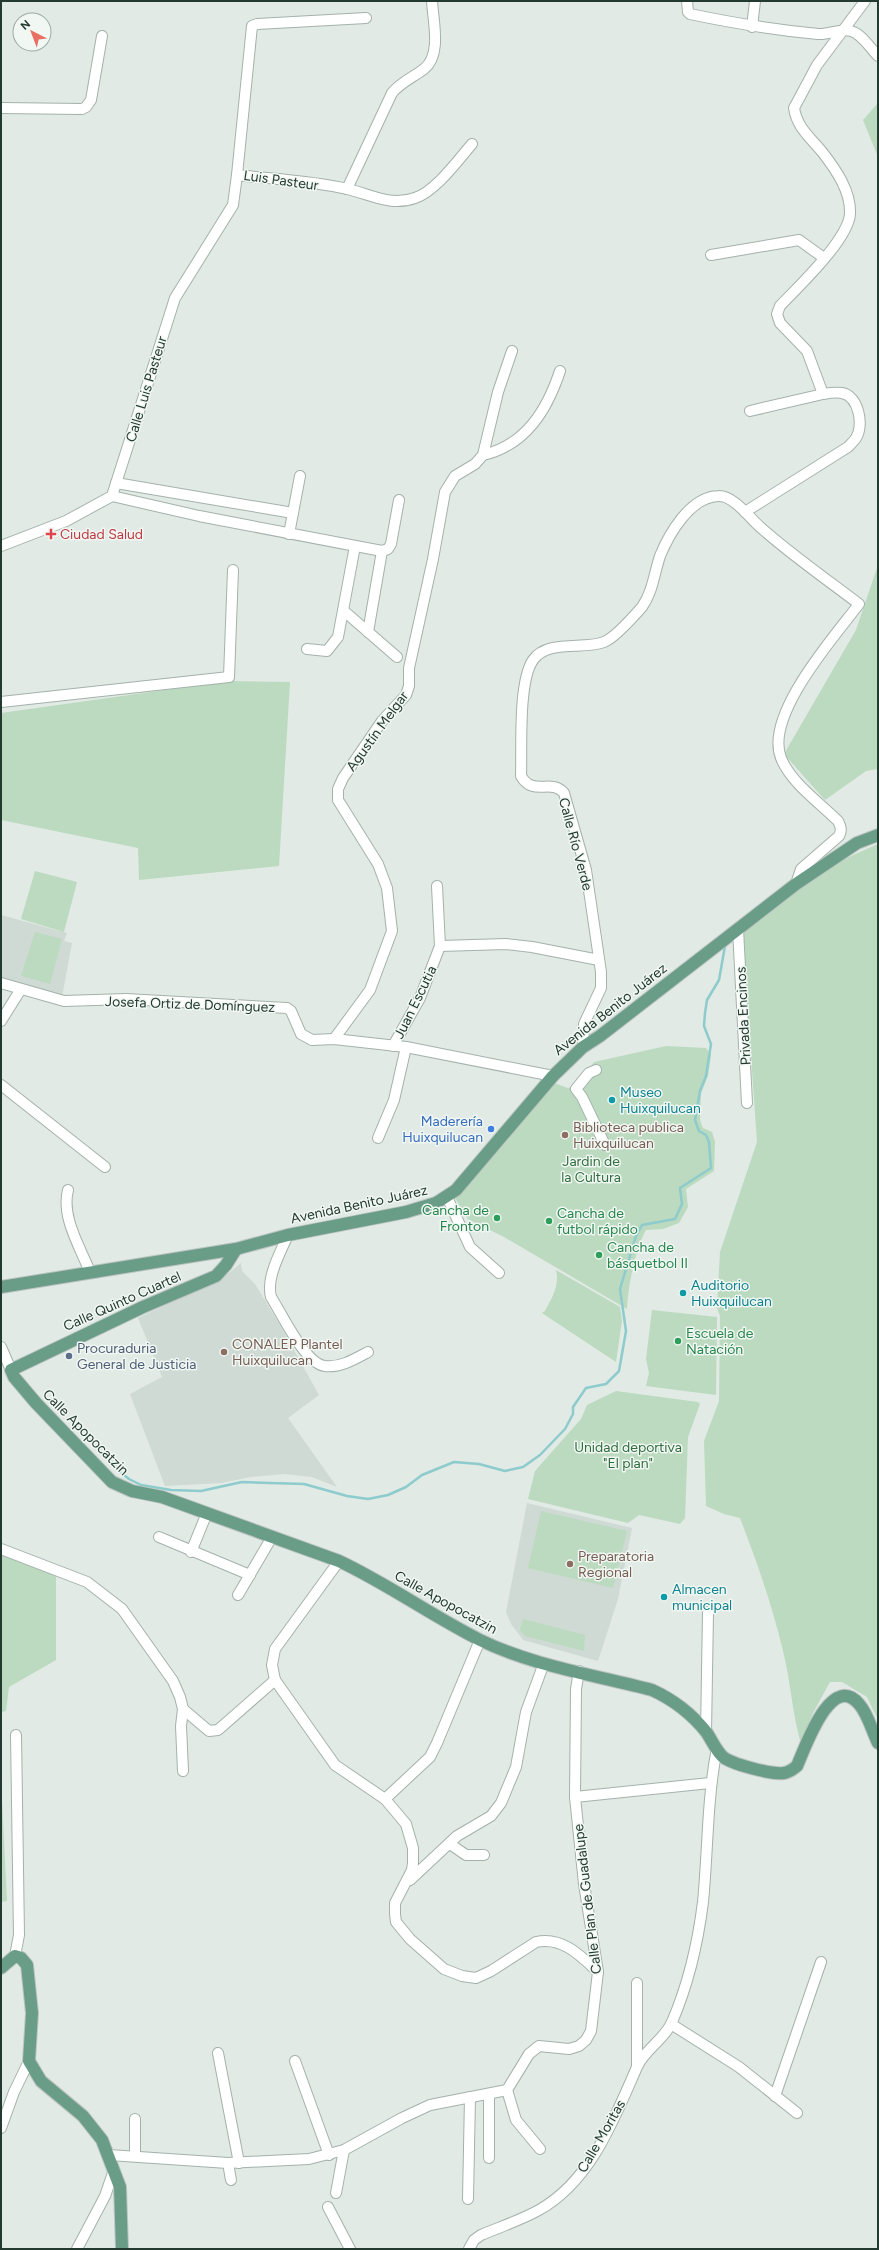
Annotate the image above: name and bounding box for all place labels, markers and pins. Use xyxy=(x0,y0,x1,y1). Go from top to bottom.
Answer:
place label: Ciudad Salud xyxy=(60,526,143,543)
marker: Ciudad Salud xyxy=(45,528,57,540)
place label: Museo Huixquilucan xyxy=(620,1084,701,1117)
marker: Museo Huixquilucan xyxy=(607,1095,617,1105)
place label: Maderería Huixquilucan xyxy=(402,1113,483,1146)
place label: Biblioteca publica Huixquilucan xyxy=(573,1119,684,1152)
marker: Maderería Huixquilucan xyxy=(486,1124,496,1134)
marker: Biblioteca publica Huixquilucan xyxy=(560,1130,570,1140)
place label: Cancha de Fronton xyxy=(422,1202,489,1235)
place label: Cancha de futbol rápido xyxy=(557,1205,638,1238)
marker: Cancha de Fronton xyxy=(492,1213,502,1223)
marker: Cancha de futbol rápido xyxy=(544,1216,554,1226)
place label: Cancha de básquetbol II xyxy=(607,1239,688,1272)
marker: Cancha de básquetbol II xyxy=(594,1250,604,1260)
place label: Auditorio Huixquilucan xyxy=(691,1277,772,1310)
marker: Auditorio Huixquilucan xyxy=(678,1288,688,1298)
place label: Escuela de Natación xyxy=(686,1325,754,1358)
place label: CONALEP Plantel Huixquilucan xyxy=(232,1336,343,1369)
marker: Escuela de Natación xyxy=(673,1336,683,1346)
place label: Procuraduria General de Justicia xyxy=(77,1340,197,1373)
marker: CONALEP Plantel Huixquilucan xyxy=(219,1347,229,1357)
marker: Procuraduria General de Justicia xyxy=(64,1351,74,1361)
place label: Preparatoria Regional xyxy=(578,1548,654,1581)
marker: Preparatoria Regional xyxy=(565,1559,575,1569)
place label: Almacen municipal xyxy=(672,1581,732,1614)
marker: Almacen municipal xyxy=(659,1592,669,1602)

